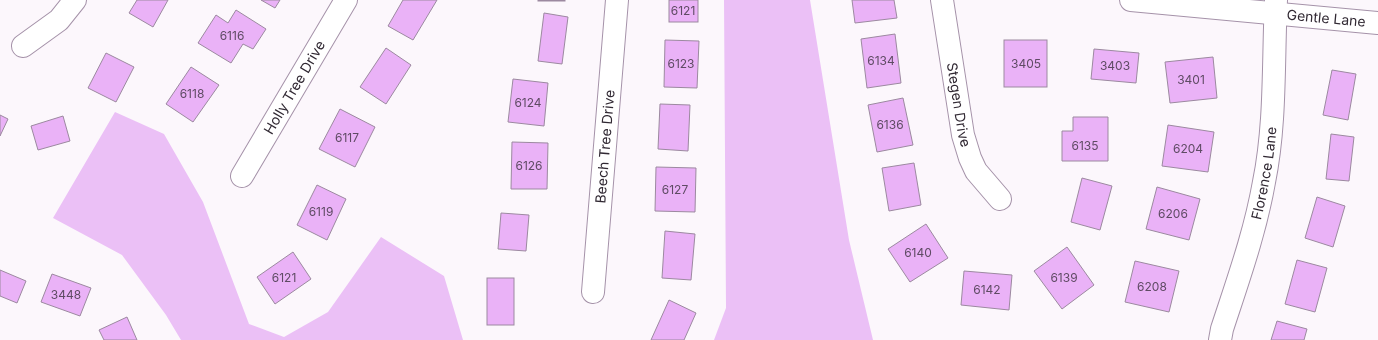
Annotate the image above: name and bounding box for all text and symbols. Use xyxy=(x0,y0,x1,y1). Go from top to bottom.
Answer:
house number: 6121 xyxy=(671,3,695,18)
street label: Gentle Lane xyxy=(1286,6,1366,30)
house number: 6116 xyxy=(220,28,244,43)
street label: Holly Tree Drive xyxy=(260,37,328,137)
house number: 6134 xyxy=(867,53,895,68)
house number: 6123 xyxy=(667,56,695,71)
house number: 3405 xyxy=(1011,56,1041,71)
house number: 3403 xyxy=(1100,58,1130,73)
street label: Stegen Drive xyxy=(944,61,975,149)
house number: 3401 xyxy=(1177,72,1205,87)
house number: 6118 xyxy=(180,86,204,101)
street label: Beech Tree Drive xyxy=(591,89,618,204)
house number: 6124 xyxy=(514,95,542,110)
house number: 6136 xyxy=(876,117,904,132)
street label: Florence Lane xyxy=(1247,126,1279,221)
house number: 6117 xyxy=(335,130,359,145)
house number: 6135 xyxy=(1071,138,1099,153)
house number: 6204 xyxy=(1173,141,1203,156)
house number: 6126 xyxy=(515,158,543,173)
house number: 6127 xyxy=(662,182,688,197)
house number: 6119 xyxy=(309,204,333,219)
house number: 6206 xyxy=(1158,206,1188,221)
house number: 6140 xyxy=(904,245,932,260)
house number: 6121 xyxy=(272,270,296,285)
house number: 6139 xyxy=(1050,270,1078,285)
house number: 6208 xyxy=(1137,279,1167,294)
house number: 6142 xyxy=(973,282,1001,297)
house number: 3448 xyxy=(51,287,81,302)

